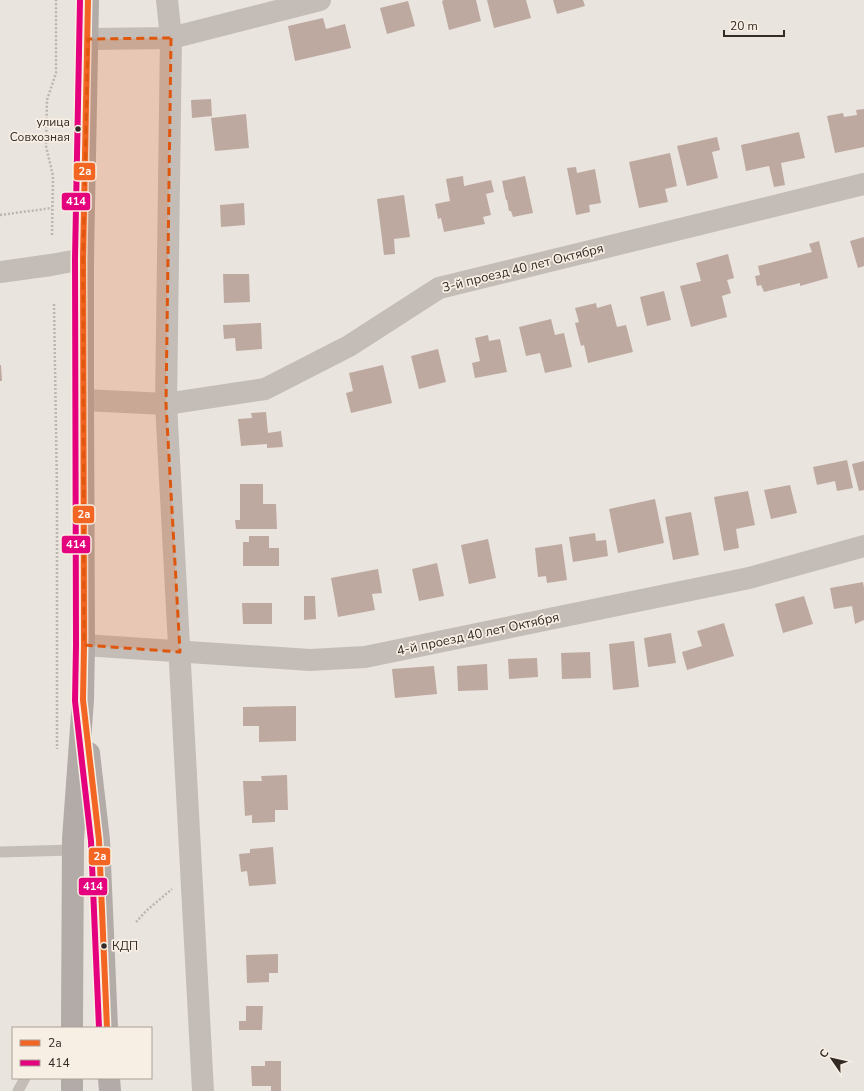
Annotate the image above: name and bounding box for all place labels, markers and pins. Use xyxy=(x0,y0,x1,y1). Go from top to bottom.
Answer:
place label: улица Совхозная xyxy=(10,114,70,145)
marker: улица Совхозная xyxy=(73,124,83,134)
place label: КДП xyxy=(112,938,138,954)
marker: КДП xyxy=(99,941,109,951)

